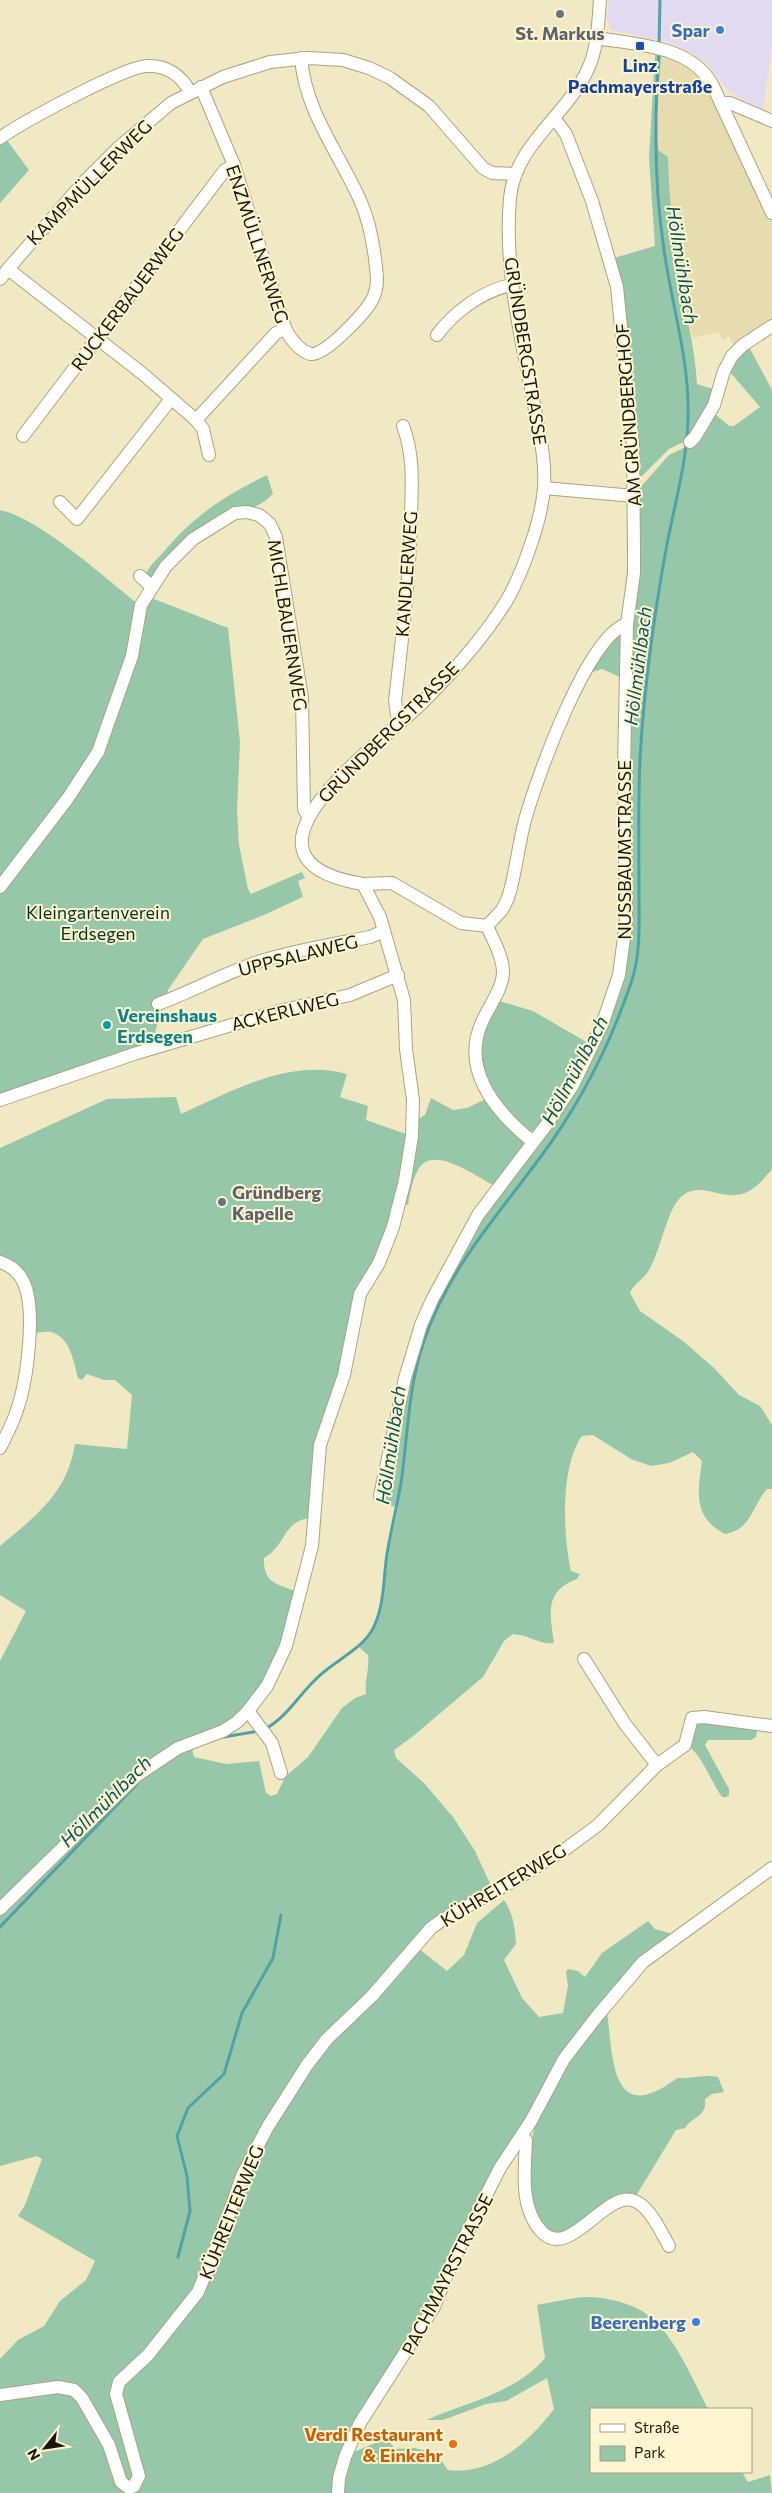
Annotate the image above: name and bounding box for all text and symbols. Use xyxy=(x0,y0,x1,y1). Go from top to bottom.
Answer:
marker: St. Markus xyxy=(554,8,566,20)
place label: Spar xyxy=(672,19,711,41)
place label: St. Markus xyxy=(515,22,605,44)
marker: Spar xyxy=(714,24,726,36)
marker: Linz Pachmayerstraße xyxy=(634,40,646,52)
place label: Linz Pachmayerstraße xyxy=(568,54,712,97)
street label: KAMPMÜLLERWEG xyxy=(22,115,156,249)
street label: ENZMÜLLNERWEG xyxy=(222,162,294,326)
water label: Höllmühlbach xyxy=(662,204,704,326)
street label: RUCKERBAUERWEG xyxy=(66,223,188,375)
street label: GRÜNDBERGSTRASSE xyxy=(500,255,552,447)
street label: AM GRÜNDBERGHOF xyxy=(611,323,645,507)
street label: KANDLERWEG xyxy=(391,510,421,638)
street label: MICHLBAUERNWEG xyxy=(264,538,312,712)
water label: Höllmühlbach xyxy=(618,605,656,727)
street label: GRÜNDBERGSTRASSE xyxy=(313,657,463,807)
street label: NUSSBAUMSTRASSE xyxy=(613,760,635,940)
park label: Kleingartenverein Erdsegen xyxy=(26,901,170,944)
street label: UPPSALAWEG xyxy=(236,930,360,980)
street label: ACKERLWEG xyxy=(229,987,341,1035)
place label: Vereinshaus Erdsegen xyxy=(117,1004,217,1047)
water label: Höllmühlbach xyxy=(536,1012,612,1128)
marker: Vereinshaus Erdsegen xyxy=(101,1019,113,1031)
place label: Gründberg Kapelle xyxy=(232,1181,321,1224)
marker: Gründberg Kapelle xyxy=(216,1196,228,1208)
water label: Höllmühlbach xyxy=(370,1384,410,1506)
water label: Höllmühlbach xyxy=(55,1751,155,1851)
street label: KÜHREITERWEG xyxy=(436,1839,570,1931)
street label: KÜHREITERWEG xyxy=(194,2142,268,2282)
street label: PACHMAYRSTRASSE xyxy=(397,2190,497,2358)
place label: Beerenberg xyxy=(591,2311,686,2333)
marker: Beerenberg xyxy=(690,2316,702,2328)
legend xyxy=(590,2408,752,2473)
text: Straße xyxy=(634,2418,680,2436)
north arrow xyxy=(20,2423,70,2473)
place label: Verdi Restaurant & Einkehr xyxy=(304,2423,444,2466)
marker: Verdi Restaurant & Einkehr xyxy=(447,2438,459,2450)
text: Park xyxy=(634,2443,665,2461)
text: N xyxy=(23,2446,43,2464)

